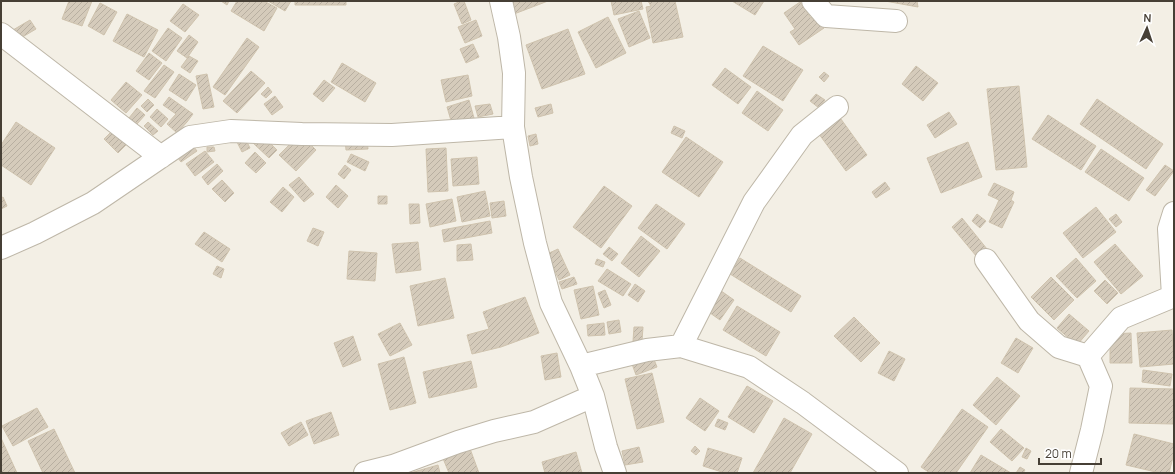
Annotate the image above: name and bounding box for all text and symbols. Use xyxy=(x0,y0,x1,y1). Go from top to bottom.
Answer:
north arrow xyxy=(1127,8,1167,48)
text: N xyxy=(1143,10,1152,25)
scale bar xyxy=(1039,440,1101,466)
text: 20 m xyxy=(1045,445,1072,462)

